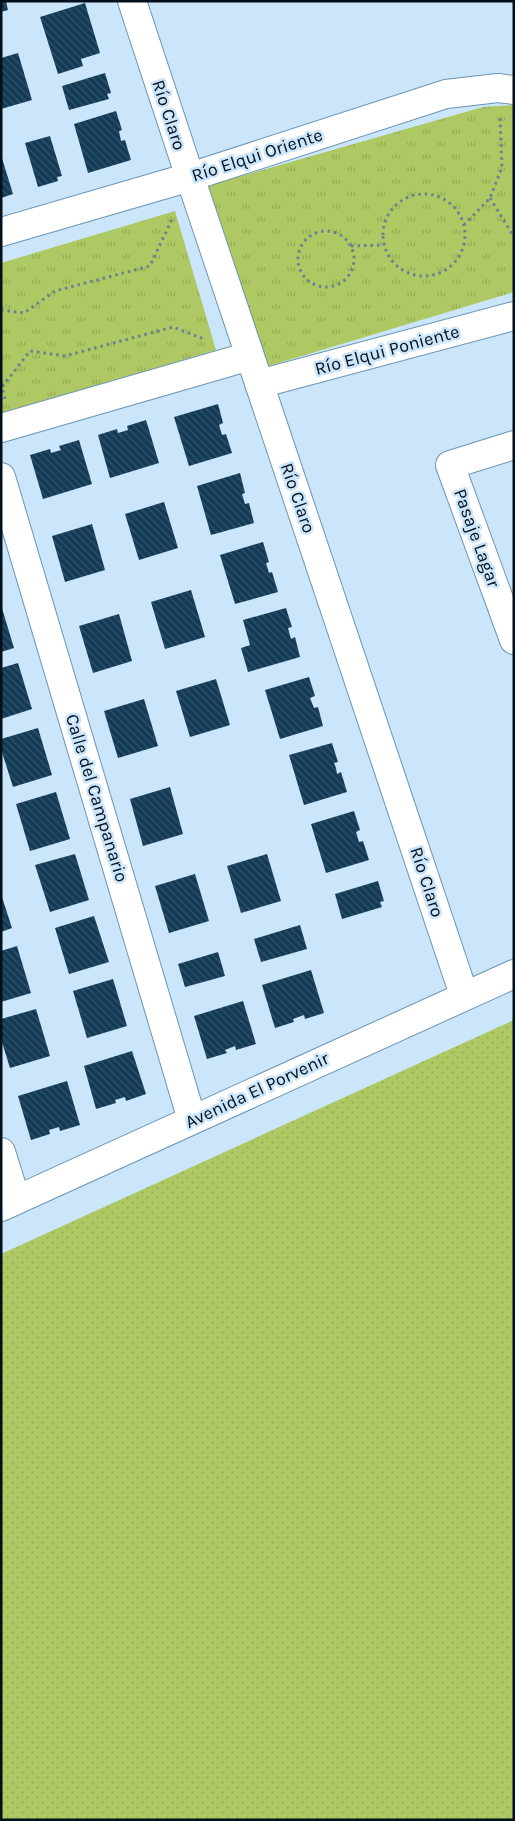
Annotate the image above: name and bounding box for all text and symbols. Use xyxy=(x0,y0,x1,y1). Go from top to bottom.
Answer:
street label: Río Claro xyxy=(147,77,191,153)
street label: Río Elqui Oriente xyxy=(189,123,325,187)
street label: Río Elqui Poniente xyxy=(312,320,462,380)
street label: Río Claro xyxy=(276,460,320,536)
street label: Pasaje Lagar xyxy=(449,486,505,591)
street label: Calle del Campanario xyxy=(61,711,133,885)
street label: Río Claro xyxy=(405,844,449,920)
street label: Avenida El Porvenir xyxy=(182,1047,333,1133)

